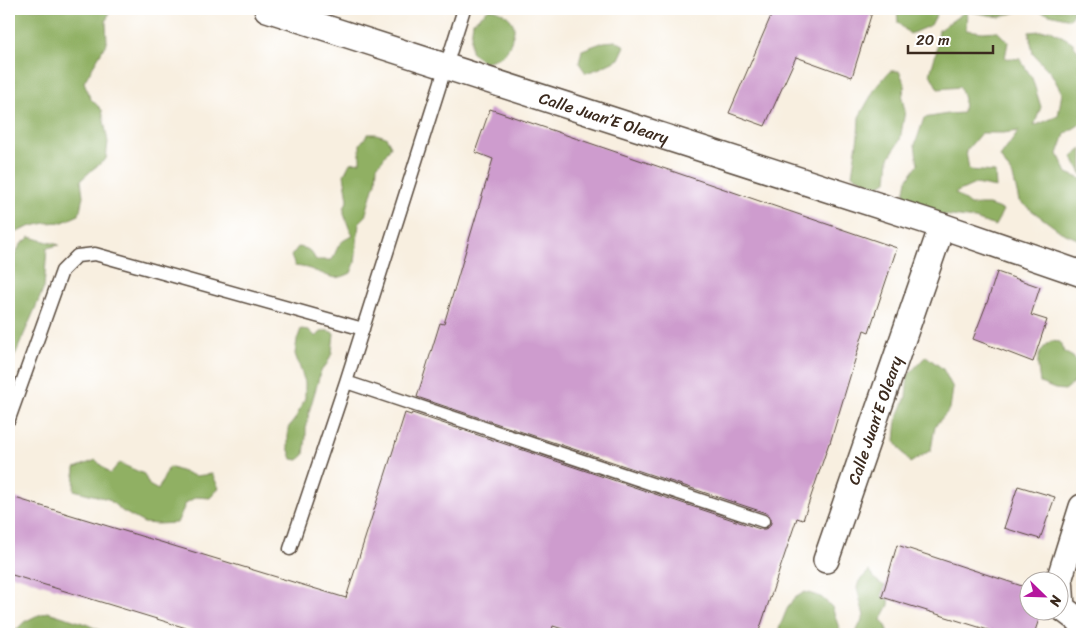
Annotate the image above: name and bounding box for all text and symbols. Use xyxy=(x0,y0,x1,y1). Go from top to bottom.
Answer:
scale bar xyxy=(908,22,994,54)
text: 20 m xyxy=(916,27,950,53)
street label: Calle Juan’E Oleary xyxy=(535,83,673,152)
street label: Calle Juan’E Oleary xyxy=(839,351,911,489)
north arrow xyxy=(1018,570,1068,620)
text: N xyxy=(1042,591,1069,611)

